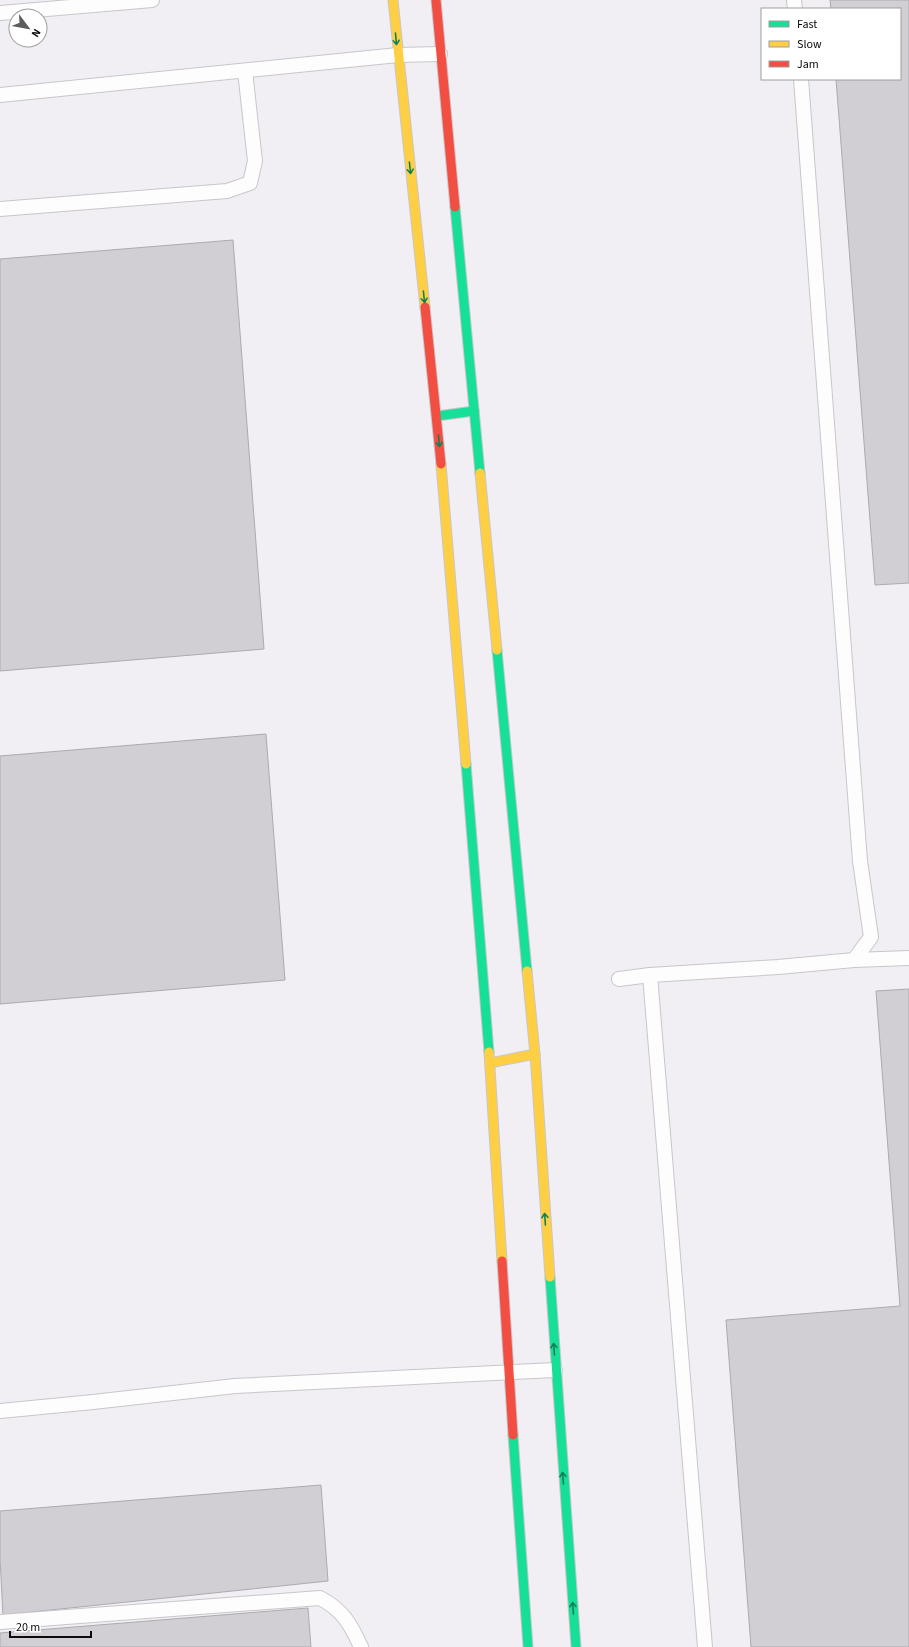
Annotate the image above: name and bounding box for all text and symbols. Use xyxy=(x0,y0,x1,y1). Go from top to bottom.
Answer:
north arrow xyxy=(8,8,48,48)
legend xyxy=(761,8,901,80)
text: Fast xyxy=(797,16,817,33)
text: N xyxy=(28,26,44,40)
one-way arrow xyxy=(393,32,400,45)
text: Slow xyxy=(797,36,822,53)
text: Jam xyxy=(797,56,819,73)
one-way arrow xyxy=(406,161,414,174)
one-way arrow xyxy=(420,290,428,303)
one-way arrow xyxy=(435,434,442,447)
one-way arrow xyxy=(542,1213,549,1226)
one-way arrow xyxy=(550,1343,557,1356)
one-way arrow xyxy=(560,1472,567,1485)
one-way arrow xyxy=(569,1602,576,1615)
scale bar xyxy=(10,1613,91,1639)
text: 20 m xyxy=(16,1619,40,1636)

